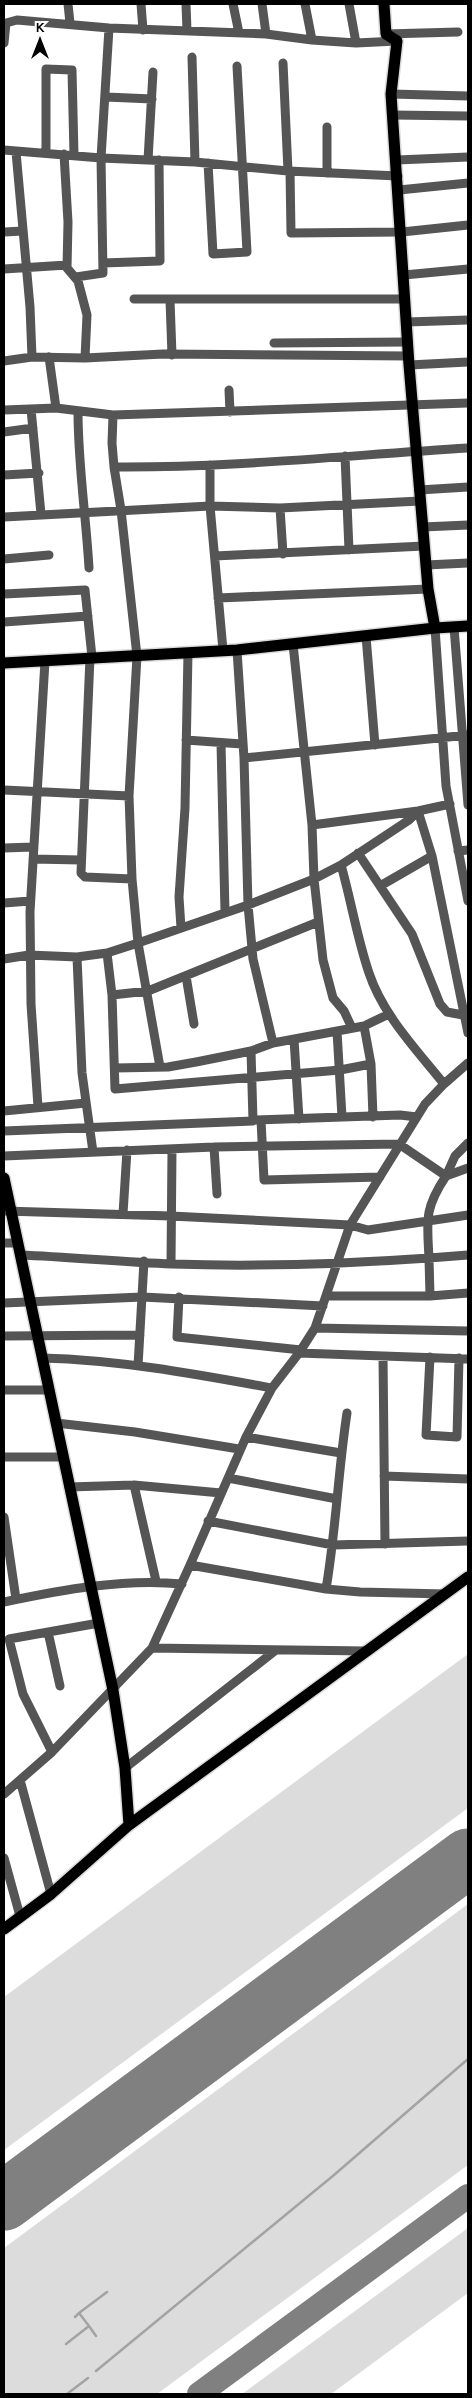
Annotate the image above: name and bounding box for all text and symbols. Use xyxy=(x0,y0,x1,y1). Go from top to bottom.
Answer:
north arrow xyxy=(15,15,65,65)
text: K xyxy=(35,19,45,36)

